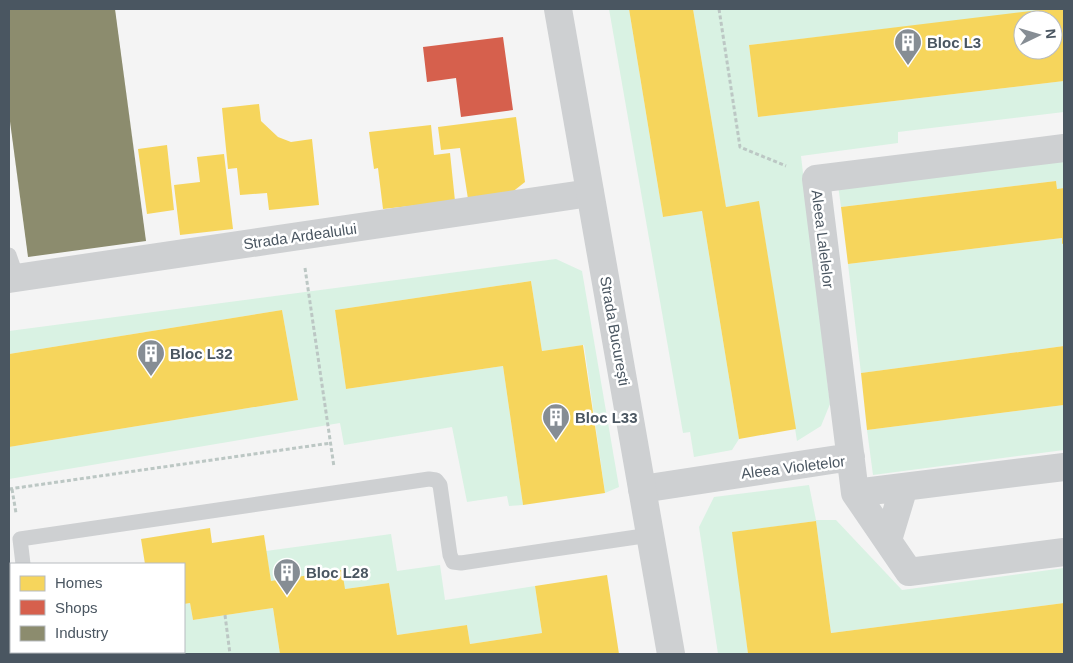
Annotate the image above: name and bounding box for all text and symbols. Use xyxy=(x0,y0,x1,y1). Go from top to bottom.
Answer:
north arrow xyxy=(1013,10,1063,60)
building icon: Bloc L3 xyxy=(893,27,923,66)
text: N xyxy=(1043,28,1059,40)
place label: Bloc L3 xyxy=(927,34,981,51)
street label: Aleea Lalelelor xyxy=(809,189,837,289)
street label: Strada Ardealului xyxy=(242,220,358,252)
street label: Strada București xyxy=(597,275,633,387)
building icon: Bloc L32 xyxy=(136,338,166,377)
place label: Bloc L32 xyxy=(170,345,233,362)
building icon: Bloc L33 xyxy=(541,402,571,441)
place label: Bloc L33 xyxy=(575,409,638,426)
street label: Aleea Violetelor xyxy=(740,452,846,482)
building icon: Bloc L28 xyxy=(272,557,302,596)
legend xyxy=(10,563,185,653)
place label: Bloc L28 xyxy=(306,564,369,581)
text: Homes xyxy=(55,574,103,591)
text: Shops xyxy=(55,599,98,616)
text: Industry xyxy=(55,624,109,641)

